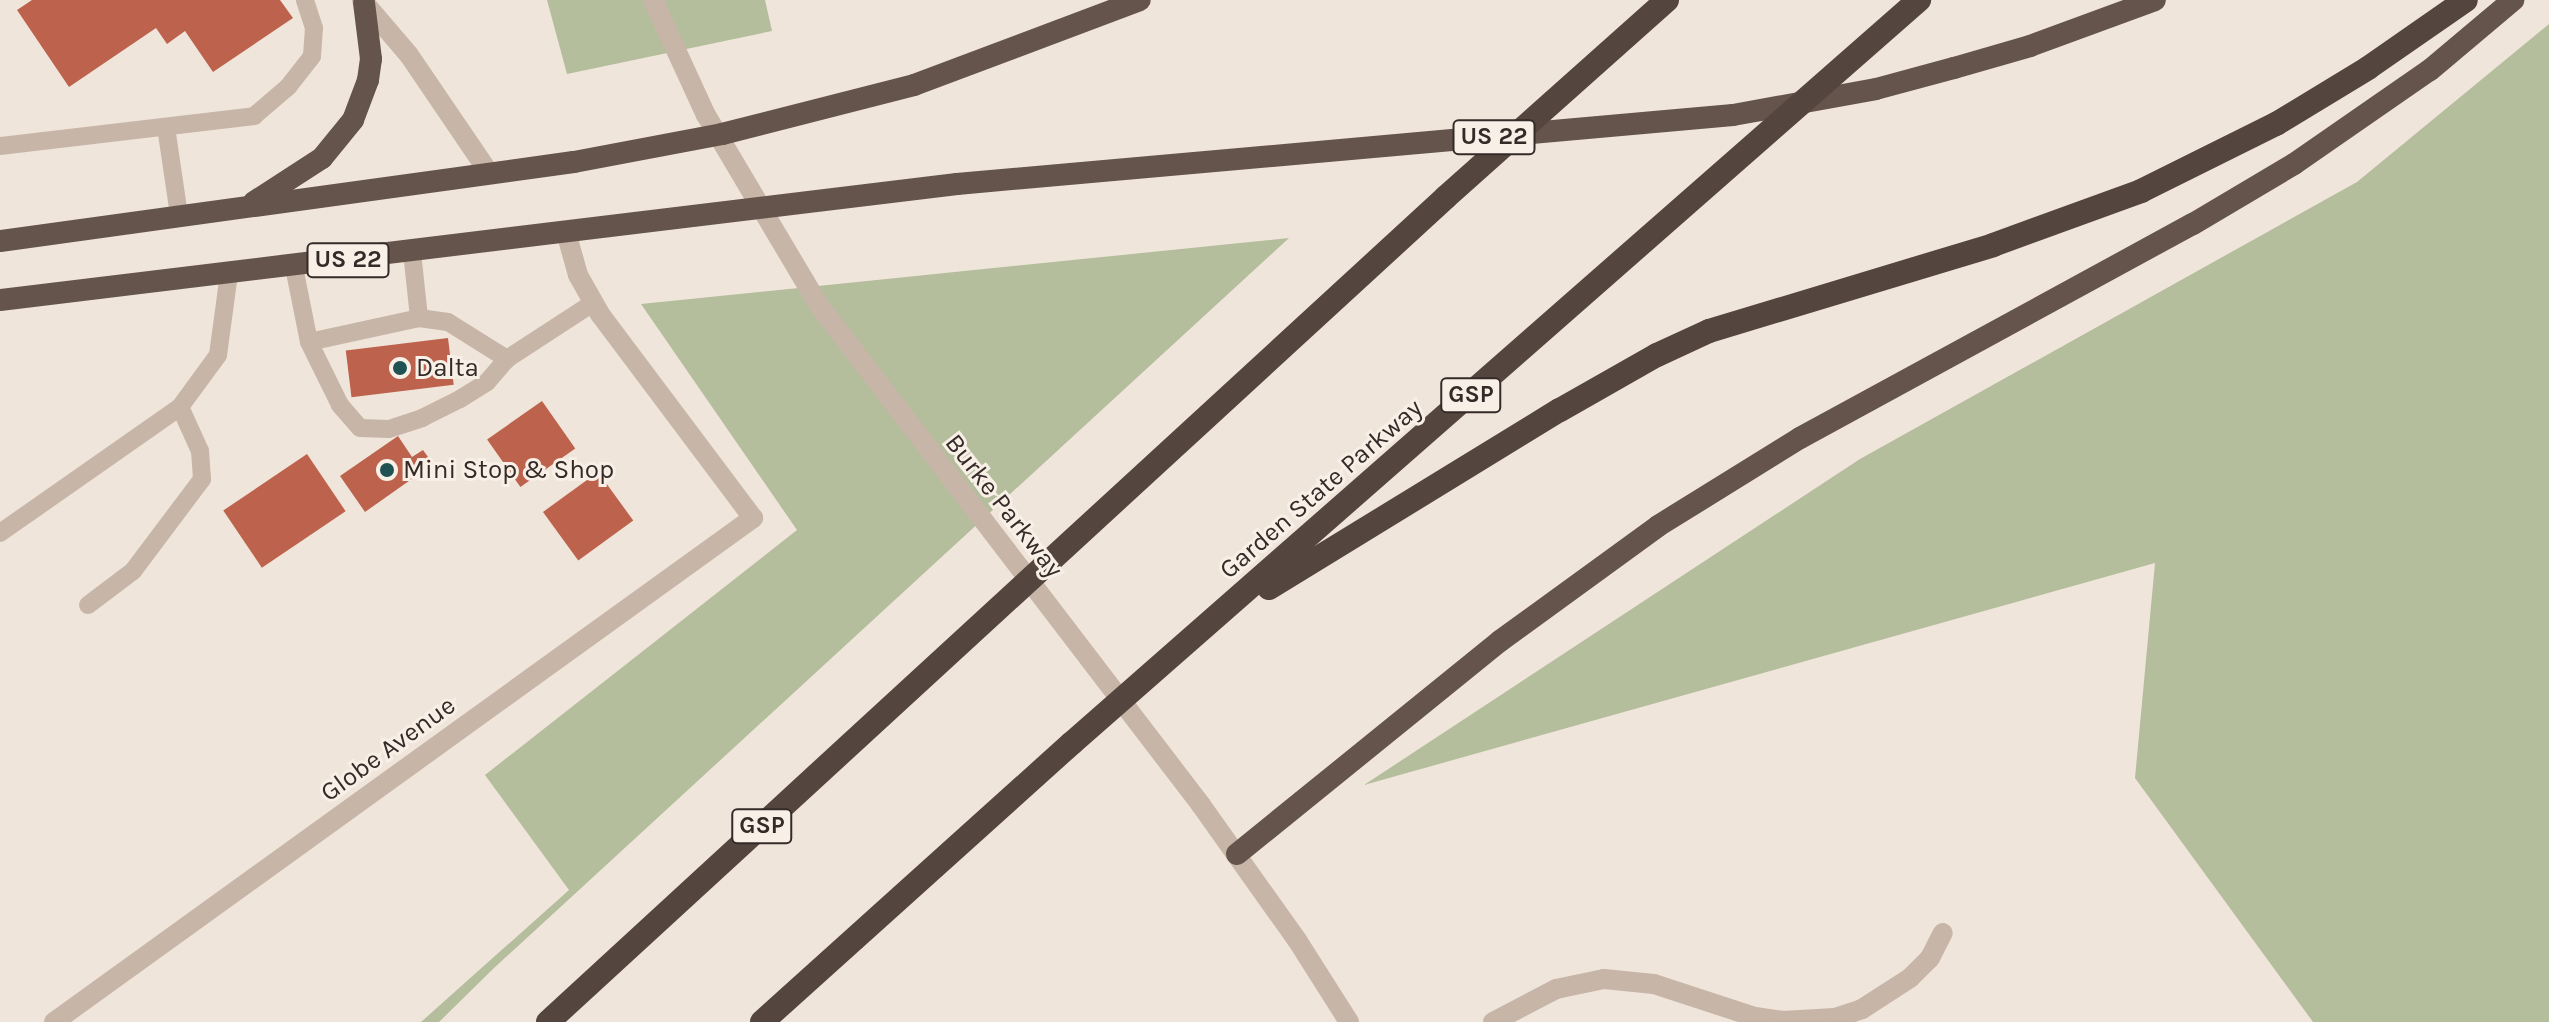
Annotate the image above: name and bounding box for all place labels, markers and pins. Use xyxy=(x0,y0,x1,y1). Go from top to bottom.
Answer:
place label: Dalta xyxy=(416,352,479,384)
marker: Dalta xyxy=(391,359,409,377)
place label: Mini Stop & Shop xyxy=(403,454,614,486)
marker: Mini Stop & Shop xyxy=(378,461,396,479)

